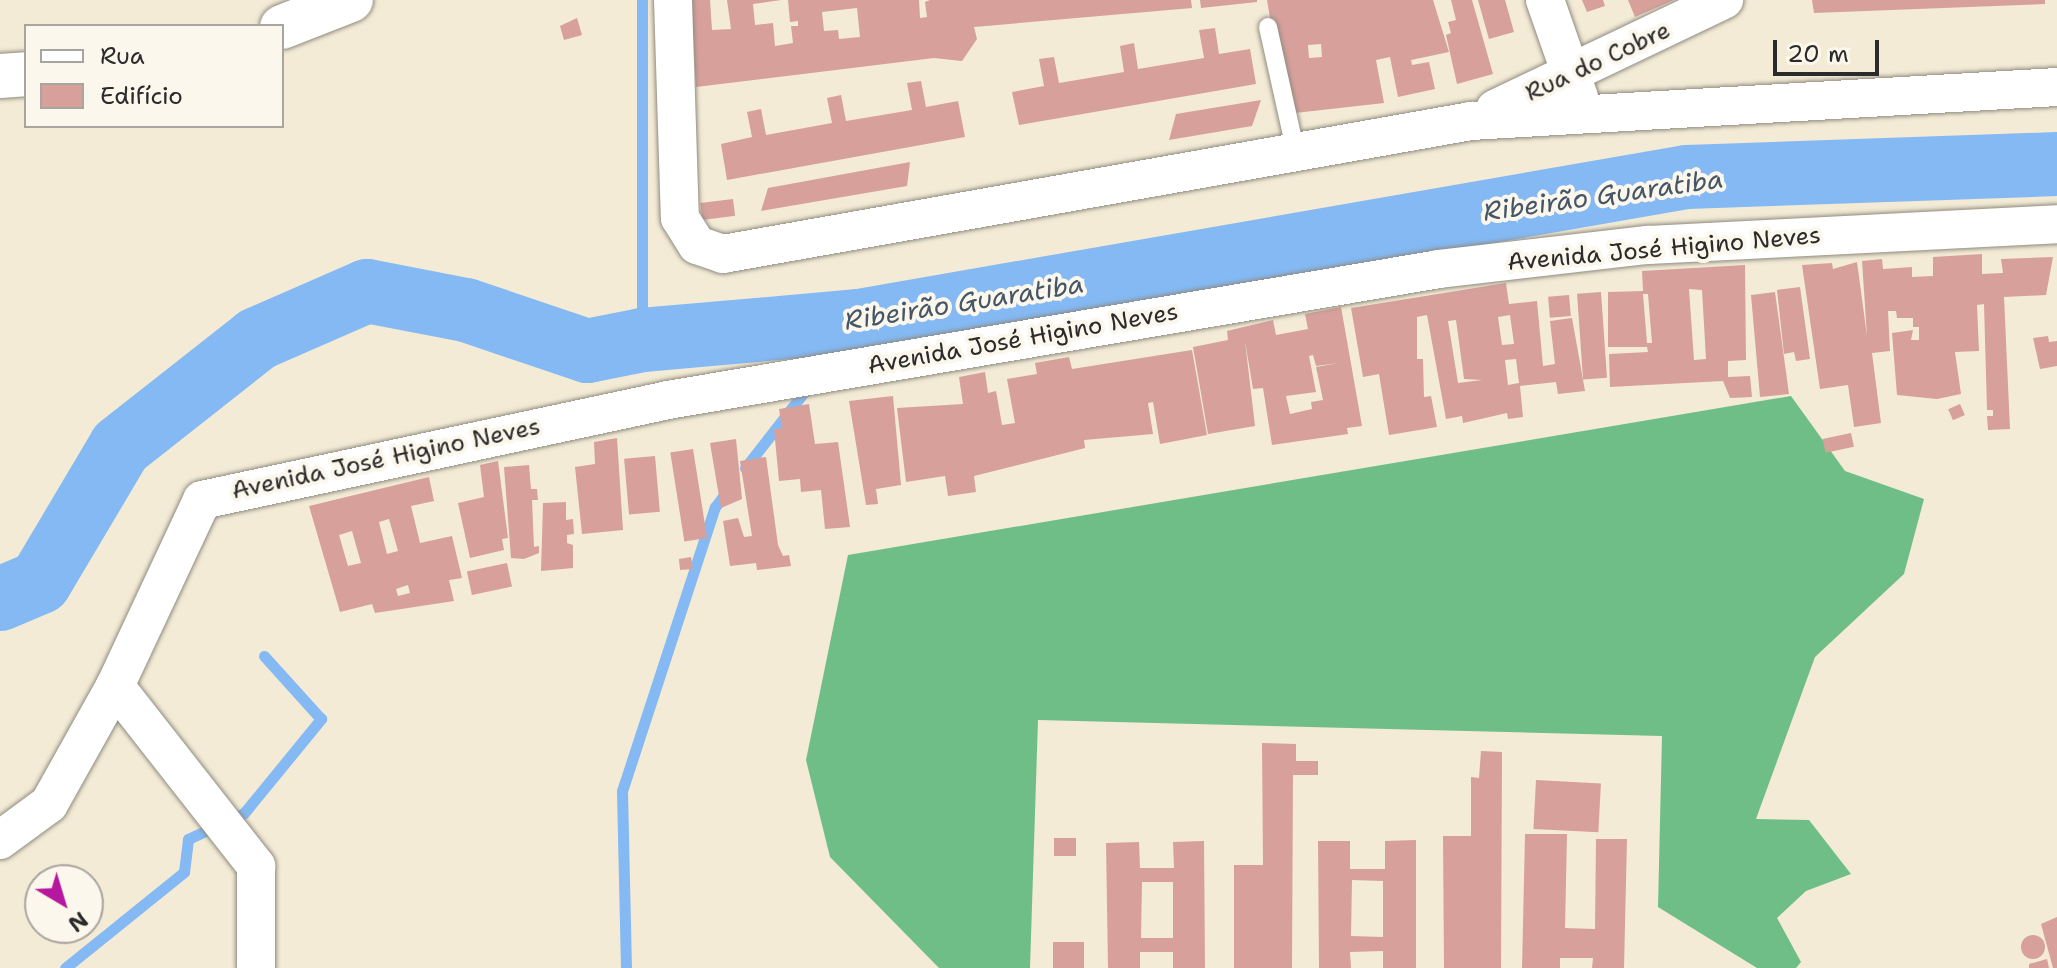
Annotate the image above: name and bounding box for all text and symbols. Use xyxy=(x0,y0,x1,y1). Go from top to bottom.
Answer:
street label: Rua do Cobre xyxy=(1521,16,1675,108)
legend xyxy=(24,24,284,128)
scale bar xyxy=(1777,24,1883,74)
text: 20 m xyxy=(1787,38,1849,70)
text: Rua xyxy=(100,40,145,72)
text: Edifício xyxy=(100,80,183,112)
water label: Ribeirão Guaratiba xyxy=(1481,163,1725,227)
street label: Avenida José Higino Neves xyxy=(1506,221,1822,277)
water label: Ribeirão Guaratiba xyxy=(842,268,1086,336)
street label: Avenida José Higino Neves xyxy=(866,298,1180,380)
street label: Avenida José Higino Neves xyxy=(229,412,543,506)
north arrow xyxy=(24,864,104,944)
text: N xyxy=(62,905,94,939)

